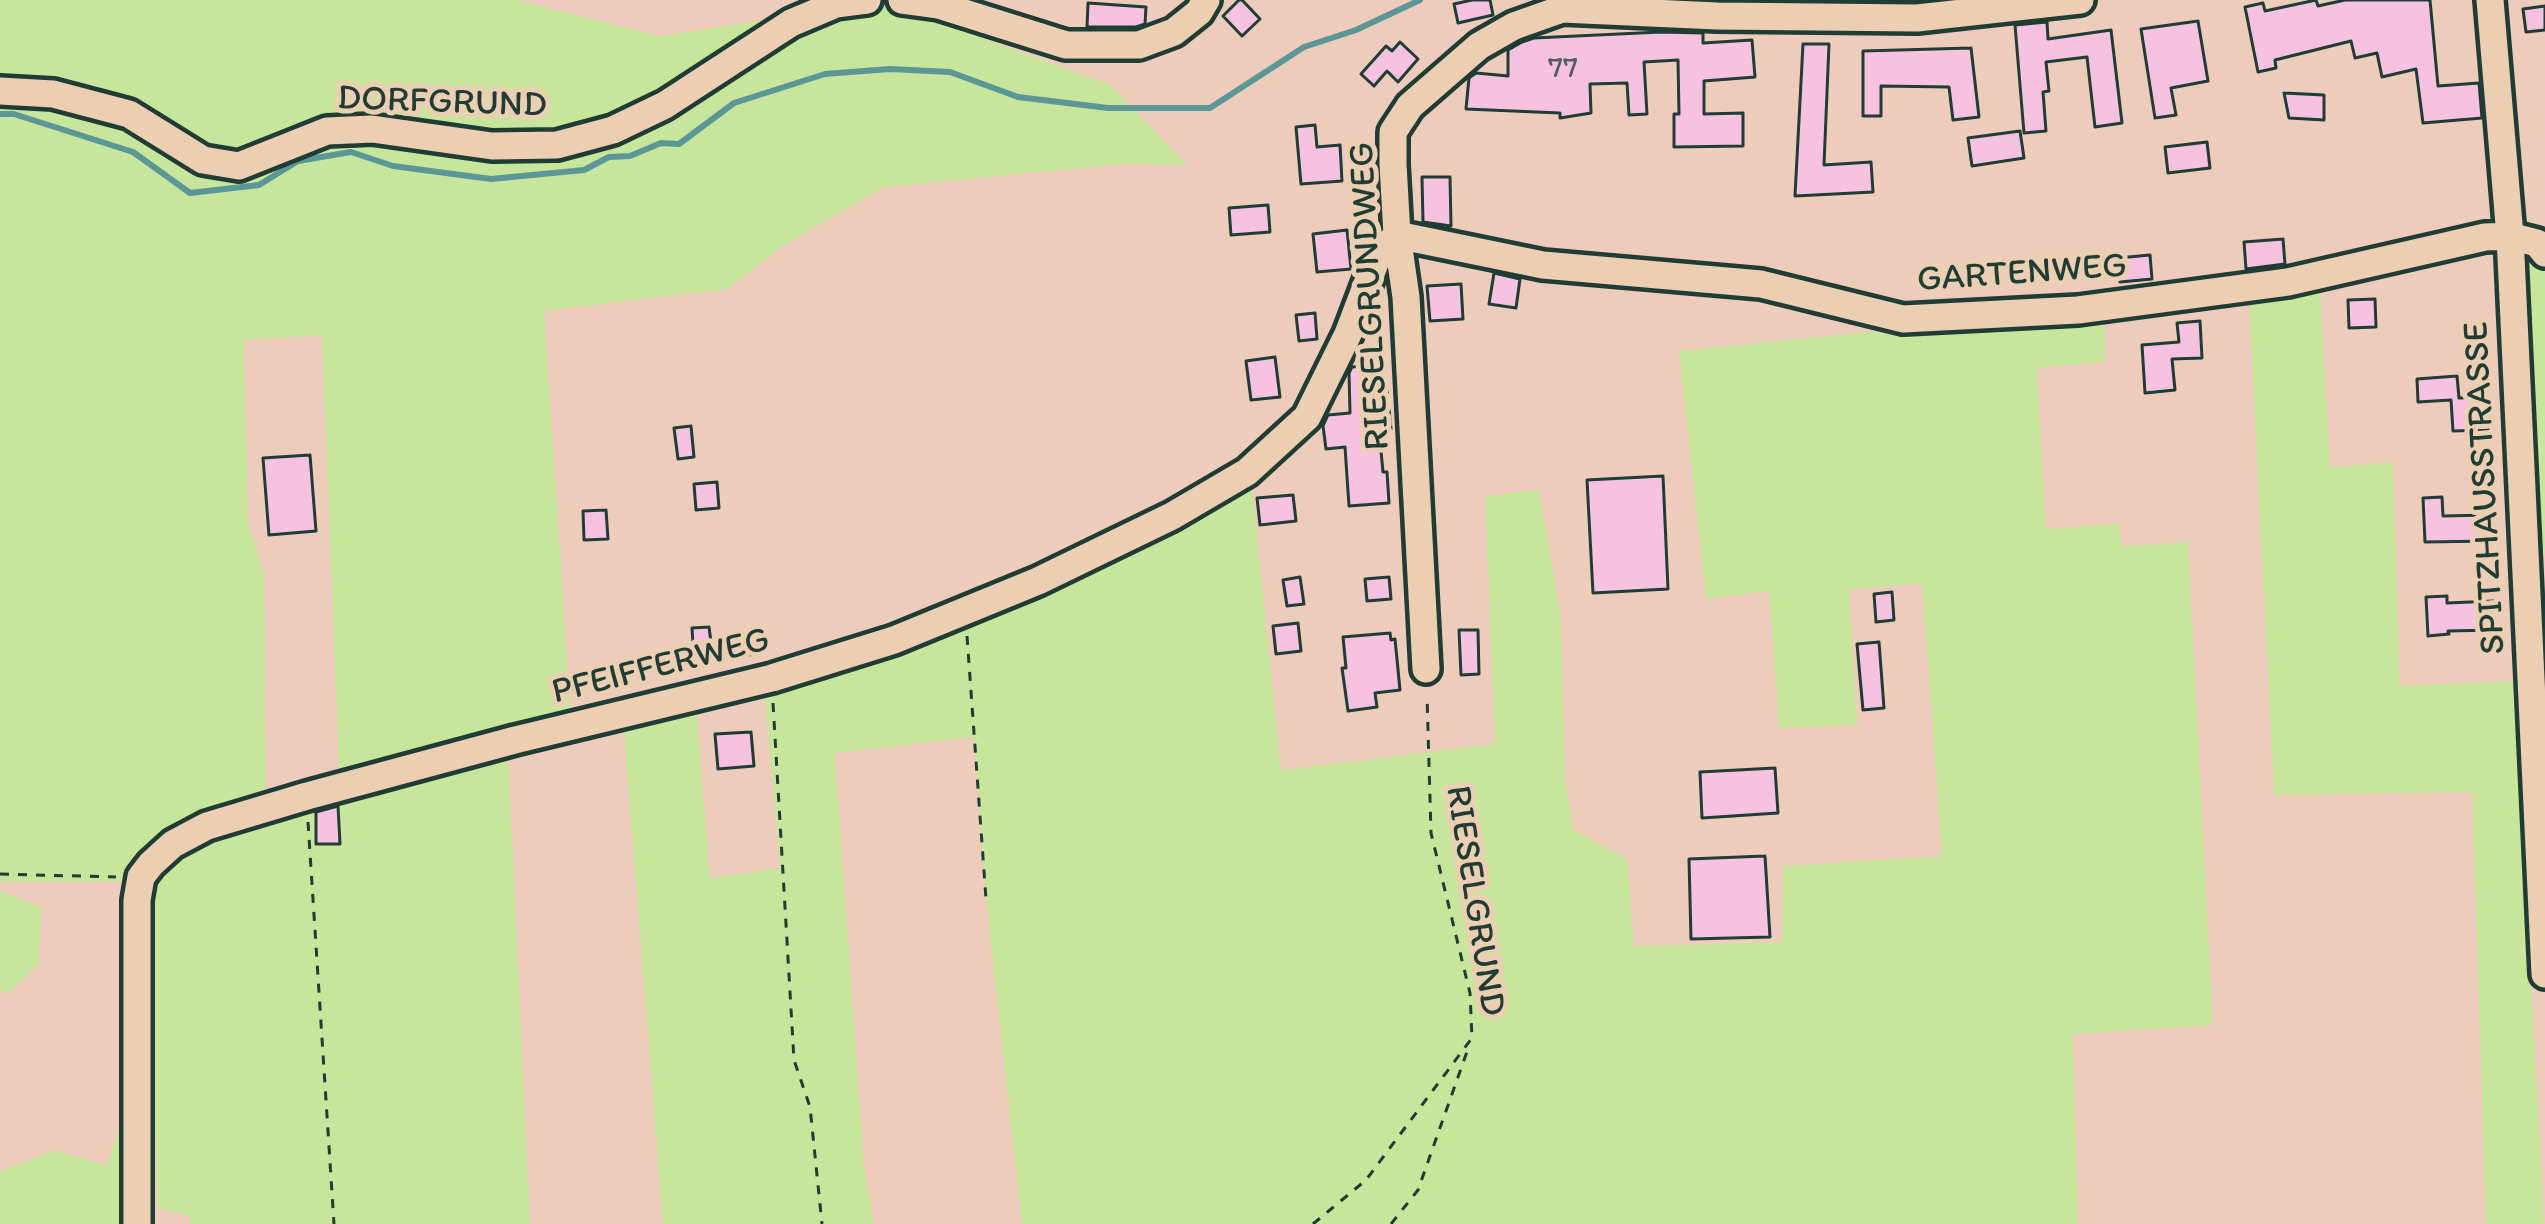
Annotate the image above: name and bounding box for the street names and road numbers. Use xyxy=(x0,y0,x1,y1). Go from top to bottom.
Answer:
street label: DORFGRUND xyxy=(336,78,548,128)
street label: RIESELGRUNDWEG xyxy=(1341,141,1401,451)
street label: GARTENWEG xyxy=(1916,245,2128,303)
street label: SPITZHAUSSTRASSE xyxy=(2456,320,2516,656)
street label: PFEIFFERWEG xyxy=(548,619,774,715)
street label: RIESELGRUND xyxy=(1434,783,1514,1019)

